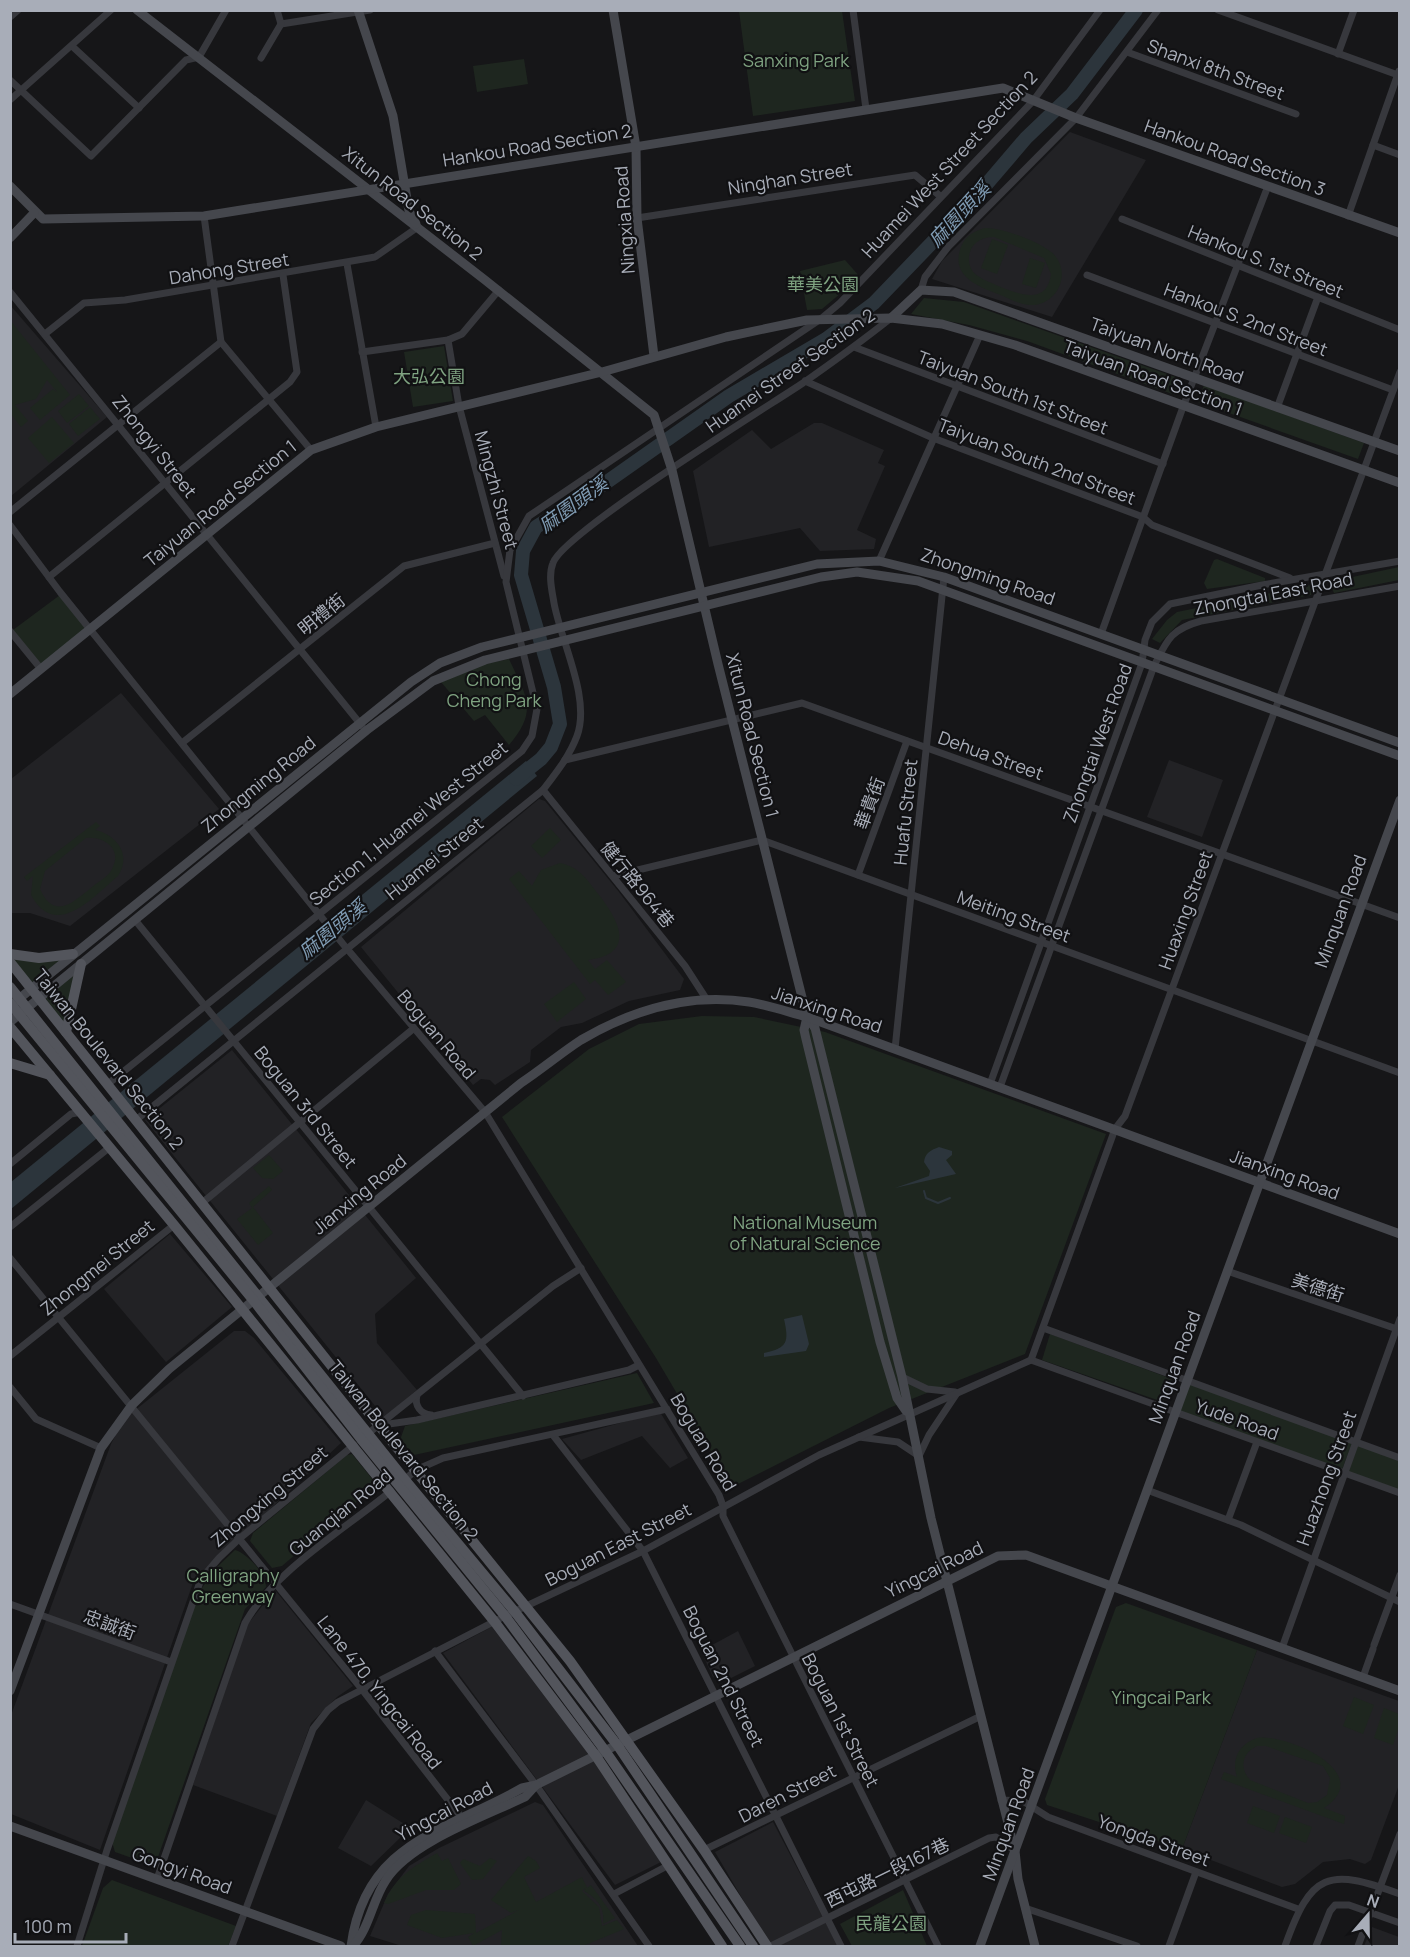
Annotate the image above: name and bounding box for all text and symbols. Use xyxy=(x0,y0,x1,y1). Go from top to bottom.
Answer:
street label: Shanxi 8th Street xyxy=(1144,33,1288,105)
park label: Sanxing Park xyxy=(743,48,850,72)
street label: Huamei West Street Section 2 xyxy=(856,65,1042,263)
street label: Hankou Road Section 3 xyxy=(1141,113,1329,201)
street label: Hankou Road Section 2 xyxy=(441,118,633,172)
street label: Xitun Road Section 2 xyxy=(338,141,488,265)
street label: Ninghan Street xyxy=(726,156,854,200)
street label: Ningxia Road xyxy=(608,165,640,275)
water label: 麻園頭溪 xyxy=(922,173,998,252)
street label: Hankou S. 1st Street xyxy=(1185,219,1347,303)
street label: Dahong Street xyxy=(167,247,291,289)
park label: 華美公園 xyxy=(787,272,859,296)
street label: Hankou S. 2nd Street xyxy=(1161,277,1331,361)
street label: Huamei Street Section 2 xyxy=(701,302,879,438)
street label: Taiyuan North Road xyxy=(1087,311,1247,389)
street label: Taiyuan Road Section 1 xyxy=(1060,333,1246,421)
street label: Taiyuan South 1st Street xyxy=(914,345,1112,439)
park label: 大弘公園 xyxy=(393,364,465,388)
street label: Zhongyi Street xyxy=(107,390,203,502)
street label: Taiyuan South 2nd Street xyxy=(935,412,1139,510)
street label: Mingzhi Street xyxy=(470,428,524,552)
street label: Taiyuan Road Section 1 xyxy=(139,434,301,572)
water label: 麻園頭溪 xyxy=(533,468,616,538)
street label: Zhongming Road xyxy=(918,542,1058,610)
street label: Zhongtai East Road xyxy=(1191,566,1355,620)
street label: 明禮街 xyxy=(292,588,350,640)
street label: Xitun Road Section 1 xyxy=(721,650,785,820)
street label: Zhongtai West Road xyxy=(1057,660,1137,826)
park label: Chong Cheng Park xyxy=(447,667,542,712)
street label: Dehua Street xyxy=(935,725,1047,785)
street label: Zhongming Road xyxy=(196,730,320,838)
street label: Section 1, Huamei West Street xyxy=(304,735,512,911)
street label: Huafu Street xyxy=(887,758,923,866)
street label: 華貴街 xyxy=(848,774,890,832)
street label: Huamei Street xyxy=(380,811,488,905)
street label: 健行路964巷 xyxy=(596,836,680,932)
street label: Huaxing Street xyxy=(1152,847,1218,973)
street label: Minquan Road xyxy=(1308,851,1372,971)
street label: Meiting Street xyxy=(954,884,1074,948)
water label: 麻園頭溪 xyxy=(292,891,374,965)
street label: Taiwan Boulevard Section 2 xyxy=(29,964,189,1154)
street label: Jianxing Road xyxy=(769,980,885,1038)
street label: Boguan Road xyxy=(392,984,482,1084)
street label: Boguan 3rd Street xyxy=(249,1041,363,1173)
street label: Jianxing Road xyxy=(1227,1143,1343,1205)
street label: Jianxing Road xyxy=(307,1149,411,1239)
park label: National Museum of Natural Science xyxy=(730,1210,880,1255)
street label: Zhongmei Street xyxy=(35,1214,159,1320)
street label: 美德街 xyxy=(1289,1267,1347,1307)
street label: Minquan Road xyxy=(1142,1307,1206,1427)
street label: Taiwan Boulevard Section 2 xyxy=(324,1355,484,1545)
street label: Boguan Road xyxy=(665,1389,743,1495)
street label: Yude Road xyxy=(1192,1393,1282,1445)
street label: Huazhong Street xyxy=(1290,1407,1362,1549)
street label: Zhongxing Street xyxy=(206,1440,332,1552)
street label: Guanqian Road xyxy=(284,1463,396,1561)
street label: Boguan East Street xyxy=(541,1497,695,1591)
street label: Yingcai Road xyxy=(881,1535,987,1603)
park label: Calligraphy Greenway xyxy=(186,1563,280,1608)
street label: Boguan 2nd Street xyxy=(678,1601,770,1751)
street label: 忠誠街 xyxy=(81,1603,139,1645)
street label: Lane 470, Yingcai Road xyxy=(312,1610,448,1774)
street label: Boguan 1st Street xyxy=(797,1649,885,1791)
park label: Yingcai Park xyxy=(1111,1685,1212,1709)
street label: Daren Street xyxy=(734,1758,840,1828)
street label: Minquan Road xyxy=(976,1764,1040,1884)
street label: Yingcai Road xyxy=(392,1776,496,1846)
street label: Yongda Street xyxy=(1095,1809,1213,1871)
street label: 西屯路一段167巷 xyxy=(821,1832,953,1912)
street label: Gongyi Road xyxy=(129,1841,235,1899)
north arrow xyxy=(1338,1885,1398,1945)
text: N xyxy=(1364,1889,1382,1913)
scale bar xyxy=(15,1906,126,1944)
park label: 民龍公園 xyxy=(855,1911,927,1935)
text: 100 m xyxy=(24,1914,72,1938)

